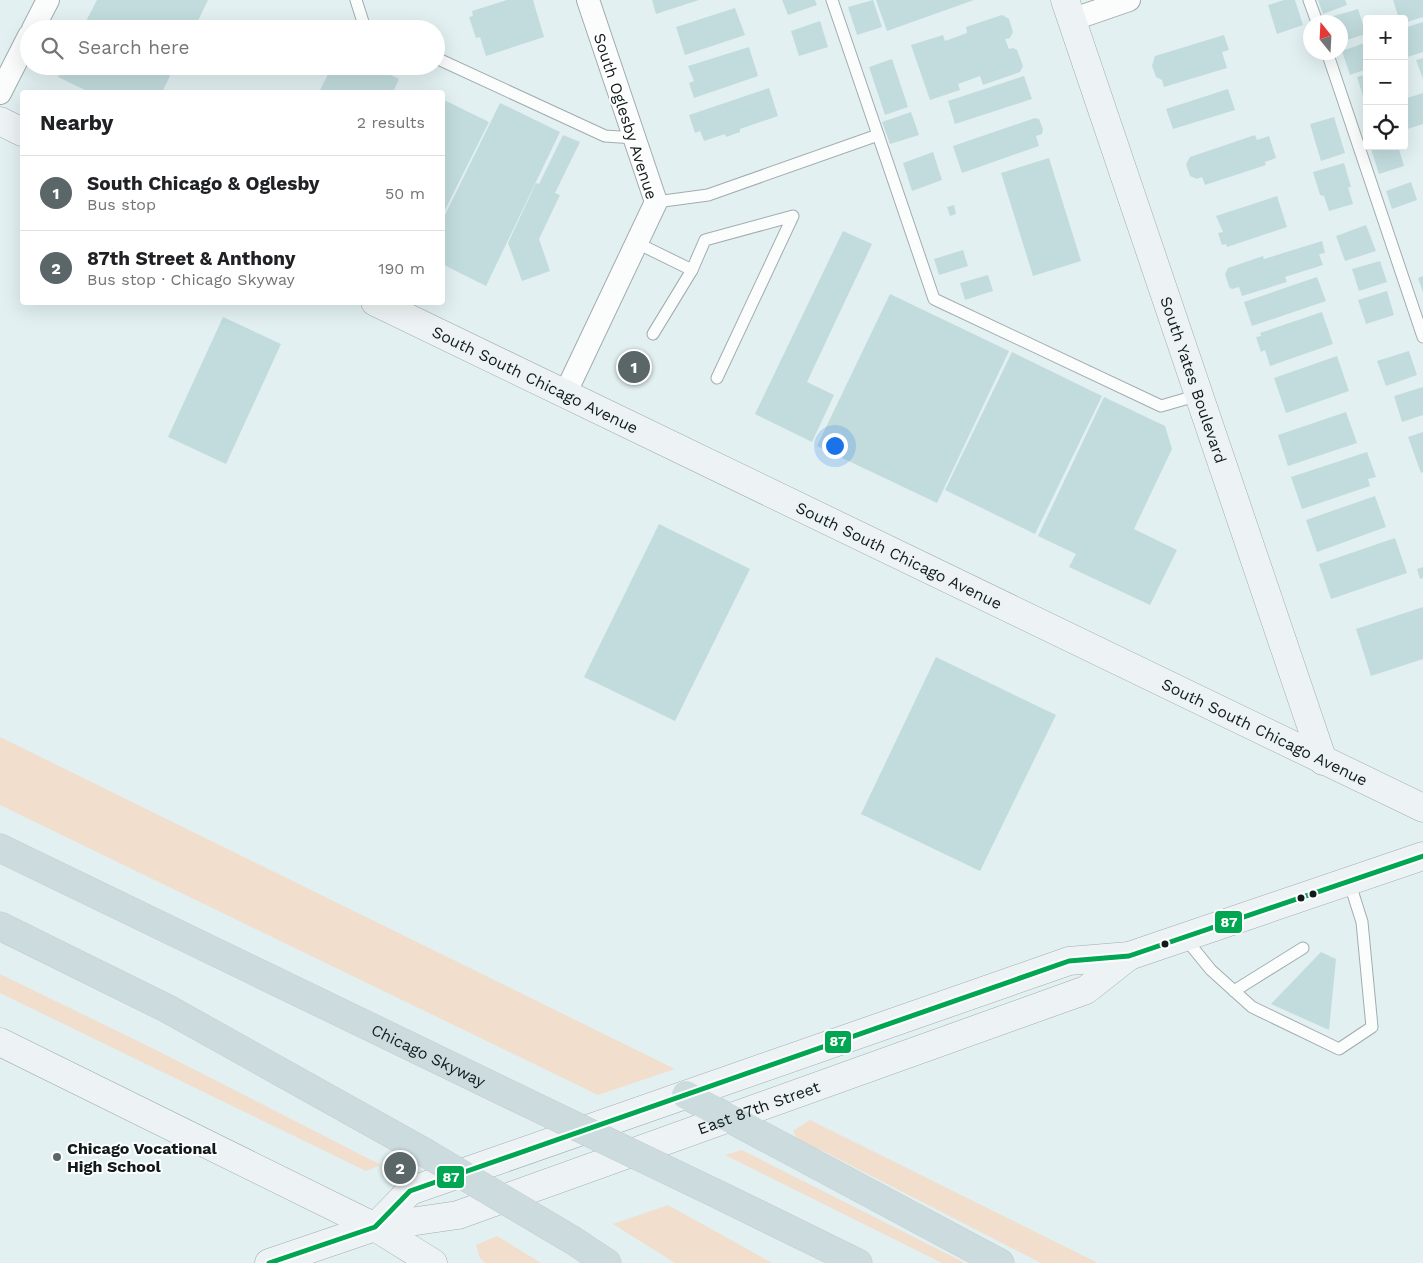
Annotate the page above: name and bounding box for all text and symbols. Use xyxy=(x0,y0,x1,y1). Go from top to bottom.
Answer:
north arrow xyxy=(1303,15,1348,60)
map controls xyxy=(1363,15,1408,150)
button: + xyxy=(1363,15,1408,60)
search box xyxy=(20,20,445,75)
street label: South Oglesby Avenue xyxy=(590,31,661,202)
icon: search xyxy=(38,34,66,62)
text: Search here xyxy=(78,36,189,59)
button: − xyxy=(1363,60,1408,105)
button: locate xyxy=(1363,105,1408,150)
text: Nearby xyxy=(40,110,113,135)
text: 2 results xyxy=(357,113,425,132)
text: South Chicago & Oglesby xyxy=(87,172,320,195)
text: 1 xyxy=(53,184,59,203)
text: 50 m xyxy=(385,184,425,203)
text: Bus stop xyxy=(87,195,156,214)
text: 87th Street & Anthony xyxy=(87,247,295,270)
text: 2 xyxy=(51,259,61,278)
text: 190 m xyxy=(378,259,425,278)
text: Bus stop · Chicago Skyway xyxy=(87,270,295,289)
street label: South Yates Boulevard xyxy=(1156,294,1230,466)
street label: South South Chicago Avenue xyxy=(429,322,641,438)
pin: 1 xyxy=(618,348,650,386)
your location xyxy=(822,433,848,459)
street label: South South Chicago Avenue xyxy=(793,498,1005,613)
street label: South South Chicago Avenue xyxy=(1158,674,1371,790)
unlabelled marker xyxy=(1308,889,1318,899)
unlabelled marker xyxy=(1296,893,1306,903)
line badge: 87 xyxy=(1214,910,1243,934)
text: 87 xyxy=(1221,914,1238,930)
unlabelled marker xyxy=(1160,939,1170,949)
street label: Chicago Skyway xyxy=(368,1020,489,1092)
line badge: 87 xyxy=(824,1030,852,1054)
text: 87 xyxy=(830,1033,847,1049)
street label: East 87th Street xyxy=(695,1077,823,1138)
place label: Chicago Vocational High School xyxy=(67,1139,218,1176)
pin: 2 xyxy=(384,1149,416,1187)
marker: Chicago Vocational High School xyxy=(51,1151,63,1163)
line badge: 87 xyxy=(436,1165,465,1189)
text: 87 xyxy=(443,1169,460,1185)

